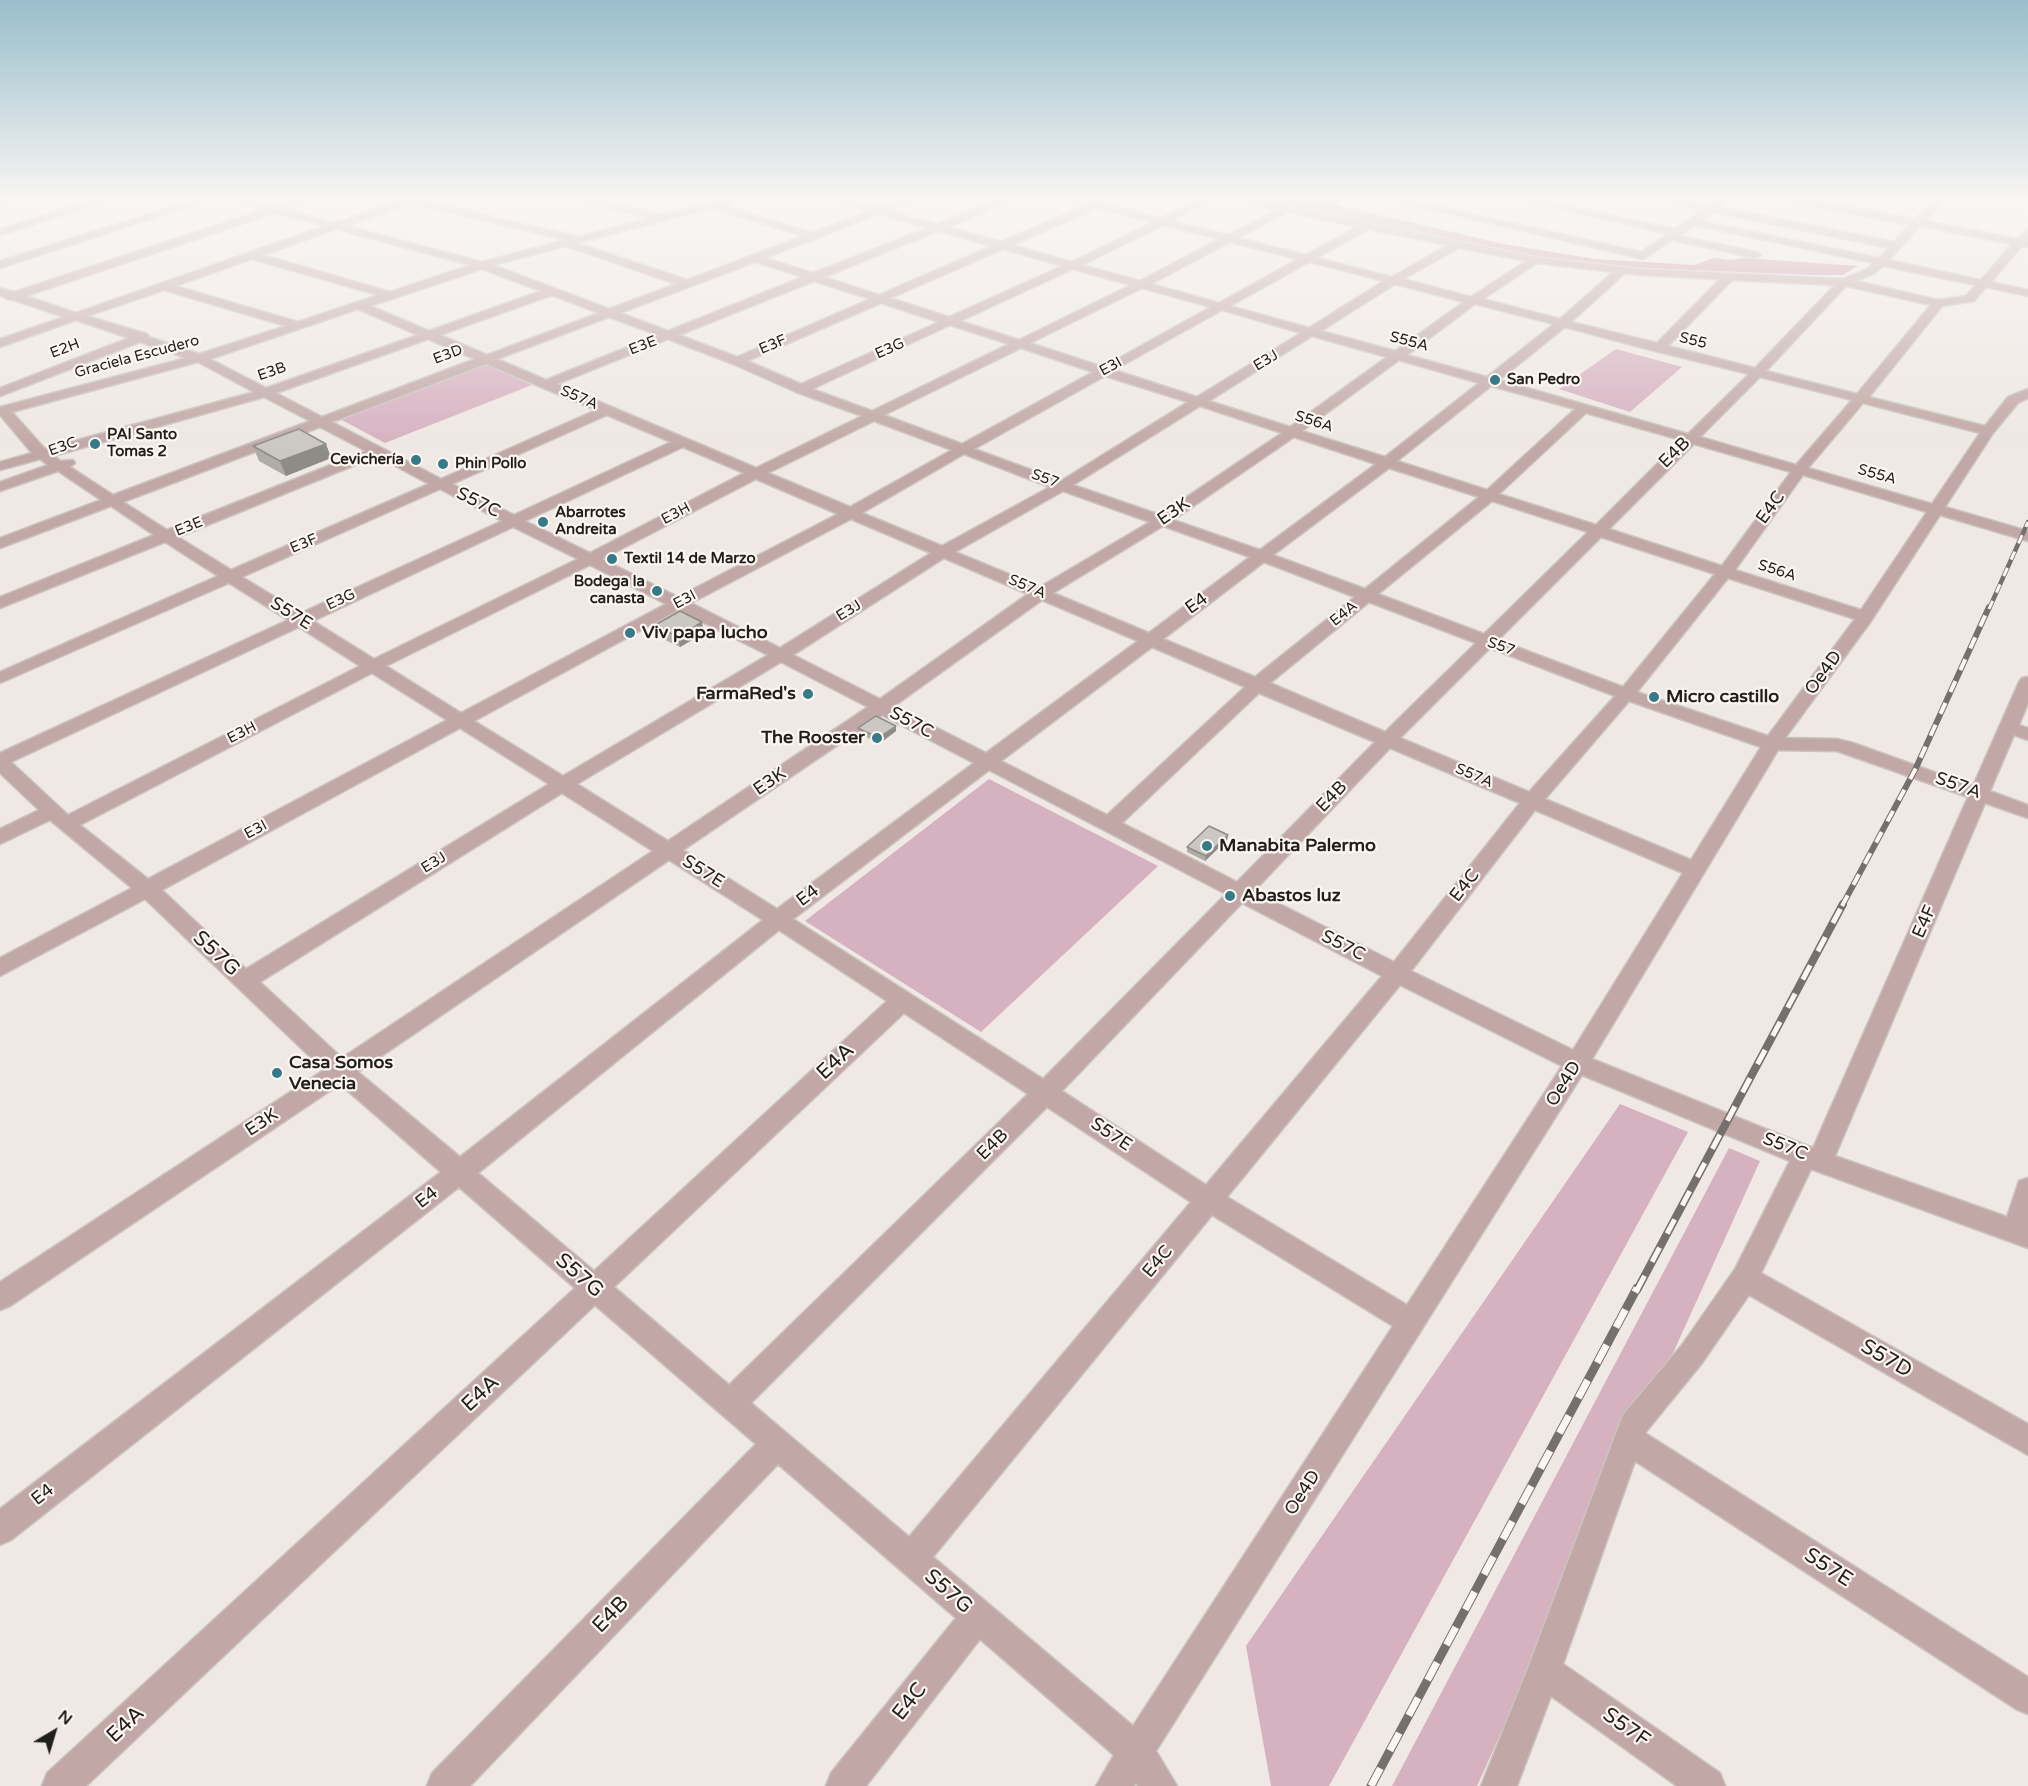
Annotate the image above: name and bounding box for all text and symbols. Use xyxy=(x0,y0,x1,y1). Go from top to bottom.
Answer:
street label: S55A xyxy=(1388,328,1430,356)
street label: S55 xyxy=(1677,329,1709,353)
street label: E3F xyxy=(757,331,789,359)
street label: Graciela Escudero xyxy=(73,332,201,382)
street label: E3E xyxy=(626,332,660,360)
street label: E2H xyxy=(48,335,82,363)
street label: E3G xyxy=(872,335,908,363)
street label: E3D xyxy=(431,341,465,369)
street label: E3J xyxy=(1250,347,1282,375)
street label: E3I xyxy=(1096,353,1126,381)
street label: E3B xyxy=(255,359,289,385)
place label: San Pedro xyxy=(1507,371,1580,389)
marker: San Pedro xyxy=(1488,373,1502,387)
street label: S57A xyxy=(557,382,601,414)
street label: S56A xyxy=(1293,407,1335,437)
place label: PAI Santo Tomas 2 xyxy=(107,426,177,461)
street label: E4B xyxy=(1655,433,1695,473)
street label: E3C xyxy=(46,434,80,460)
marker: PAI Santo Tomas 2 xyxy=(88,437,102,451)
place label: Cevichería xyxy=(330,451,404,469)
marker: Cevichería xyxy=(409,453,423,467)
place label: Phin Pollo xyxy=(455,455,526,473)
marker: Phin Pollo xyxy=(436,457,450,471)
street label: S55A xyxy=(1856,461,1898,489)
street label: S57 xyxy=(1029,466,1061,492)
street label: S57C xyxy=(453,483,503,523)
street label: E4C xyxy=(1752,487,1790,529)
street label: E3K xyxy=(1154,493,1194,531)
street label: E3H xyxy=(658,499,694,529)
place label: Abarrotes Andreita xyxy=(555,504,626,539)
street label: E3E xyxy=(172,513,206,541)
marker: Abarrotes Andreita xyxy=(536,515,550,529)
street label: E3F xyxy=(288,530,320,558)
place label: Textil 14 de Marzo xyxy=(624,550,756,568)
marker: Textil 14 de Marzo xyxy=(605,552,619,566)
street label: S56A xyxy=(1756,556,1798,586)
street label: S57A xyxy=(1005,571,1049,603)
place label: Bodega la canasta xyxy=(574,573,645,608)
marker: Bodega la canasta xyxy=(650,584,664,598)
street label: E3G xyxy=(323,585,359,615)
street label: E3I xyxy=(671,587,699,613)
street label: E4 xyxy=(1181,589,1213,619)
street label: S57E xyxy=(266,593,316,635)
street label: E3J xyxy=(833,596,865,626)
street label: E4A xyxy=(1327,598,1361,630)
place label: Viv papa lucho xyxy=(642,622,768,644)
marker: Viv papa lucho xyxy=(623,626,637,640)
street label: S57 xyxy=(1485,634,1517,660)
street label: Oe4D xyxy=(1801,647,1847,699)
place label: FarmaRed's xyxy=(696,683,796,705)
place label: Micro castillo xyxy=(1666,686,1779,708)
marker: FarmaRed's xyxy=(801,687,815,701)
marker: Micro castillo xyxy=(1647,690,1661,704)
street label: S57C xyxy=(886,703,936,743)
street label: E3H xyxy=(224,718,260,748)
place label: The Rooster xyxy=(761,727,865,749)
marker: The Rooster xyxy=(870,731,884,745)
street label: S57A xyxy=(1452,760,1496,792)
street label: E3K xyxy=(750,763,790,801)
street label: S57A xyxy=(1932,768,1984,804)
street label: E4B xyxy=(1312,777,1352,817)
street label: E3I xyxy=(242,817,270,843)
place label: Manabita Palermo xyxy=(1219,835,1376,857)
marker: Manabita Palermo xyxy=(1200,839,1214,853)
street label: E3J xyxy=(418,848,450,878)
street label: S57E xyxy=(678,851,728,893)
street label: E4C xyxy=(1446,865,1484,907)
street label: E4 xyxy=(792,881,824,911)
place label: Abastos luz xyxy=(1242,885,1341,907)
marker: Abastos luz xyxy=(1223,889,1237,903)
street label: E4F xyxy=(1908,902,1942,942)
street label: S57G xyxy=(187,926,245,982)
street label: S57C xyxy=(1318,926,1368,966)
street label: E4A xyxy=(812,1038,860,1086)
place label: Casa Somos Venecia xyxy=(289,1052,393,1094)
street label: Oe4D xyxy=(1542,1057,1586,1111)
marker: Casa Somos Venecia xyxy=(270,1066,284,1080)
street label: E3K xyxy=(242,1104,282,1142)
street label: S57E xyxy=(1086,1113,1136,1157)
street label: E4B xyxy=(973,1125,1013,1165)
street label: S57C xyxy=(1760,1128,1810,1166)
street label: E4 xyxy=(411,1182,443,1214)
street label: E4C xyxy=(1138,1242,1178,1282)
street label: S57G xyxy=(550,1248,608,1304)
street label: S57D xyxy=(1856,1334,1916,1384)
street label: E4A xyxy=(457,1370,505,1418)
street label: Oe4D xyxy=(1281,1466,1325,1520)
street label: E4 xyxy=(27,1479,59,1511)
street label: S57E xyxy=(1799,1543,1857,1593)
street label: S57G xyxy=(919,1564,977,1620)
street label: E4B xyxy=(588,1591,634,1639)
street label: E4C xyxy=(887,1678,933,1726)
street label: E4A xyxy=(102,1701,150,1749)
north arrow xyxy=(24,1702,84,1762)
street label: S57F xyxy=(1597,1703,1655,1753)
text: N xyxy=(54,1706,76,1730)

